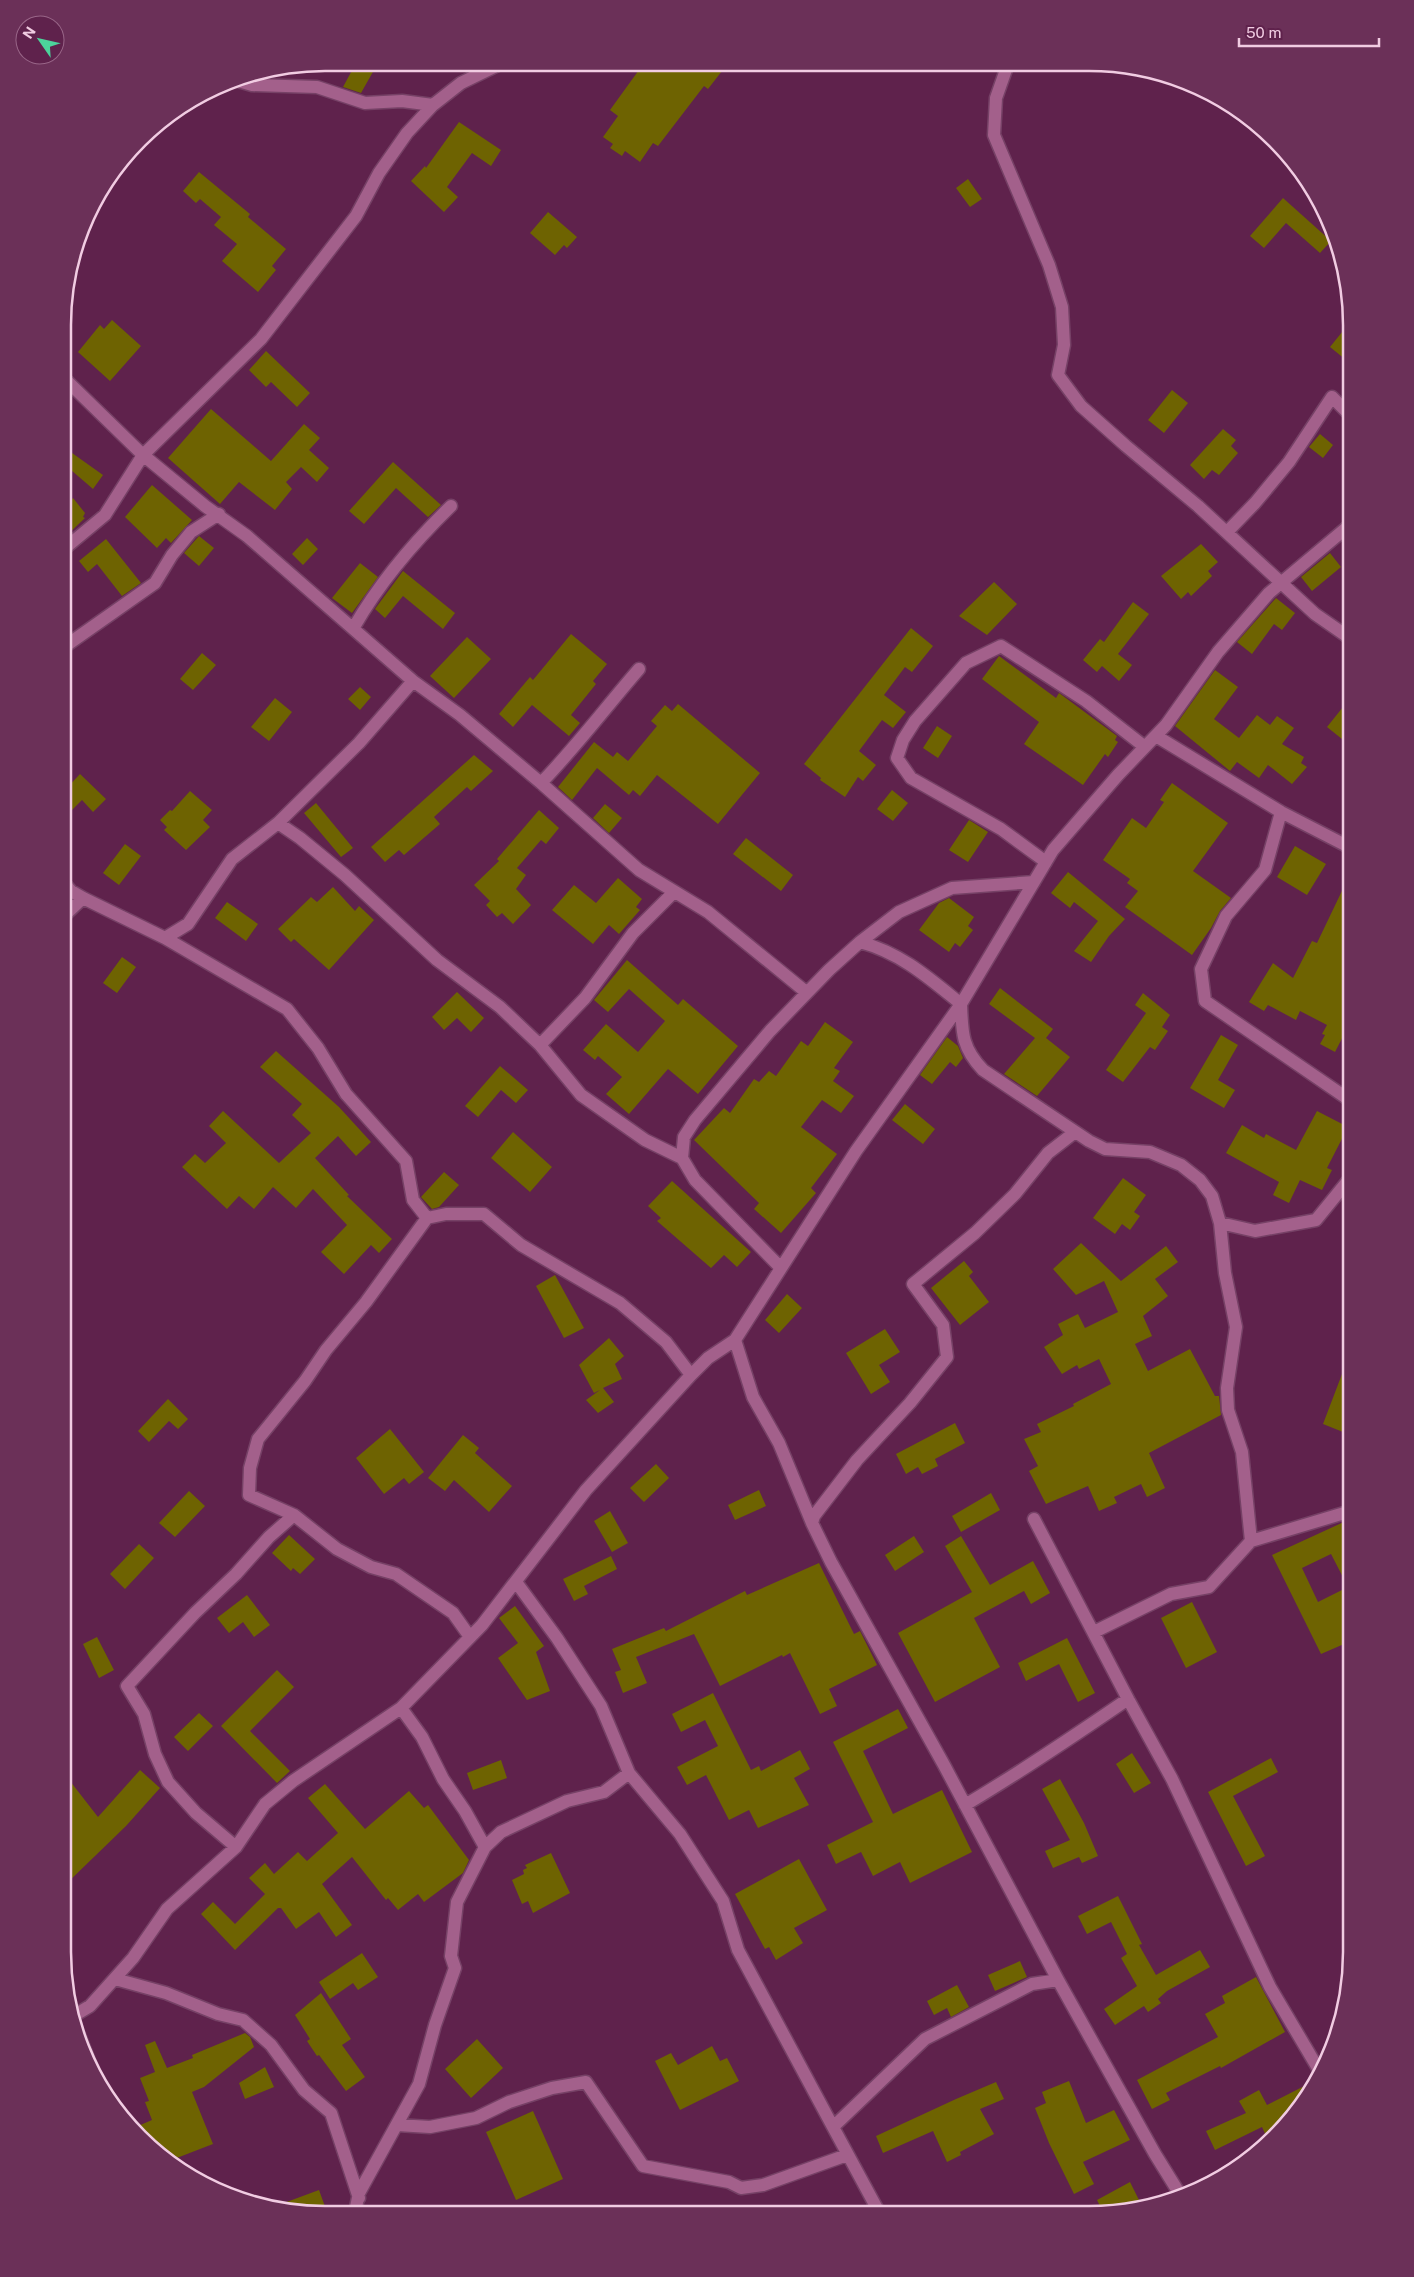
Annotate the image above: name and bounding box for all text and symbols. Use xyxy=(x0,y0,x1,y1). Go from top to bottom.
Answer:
north arrow xyxy=(15,15,65,65)
scale bar xyxy=(1239,15,1379,47)
text: N xyxy=(20,24,39,42)
text: 50 m xyxy=(1246,24,1281,41)

